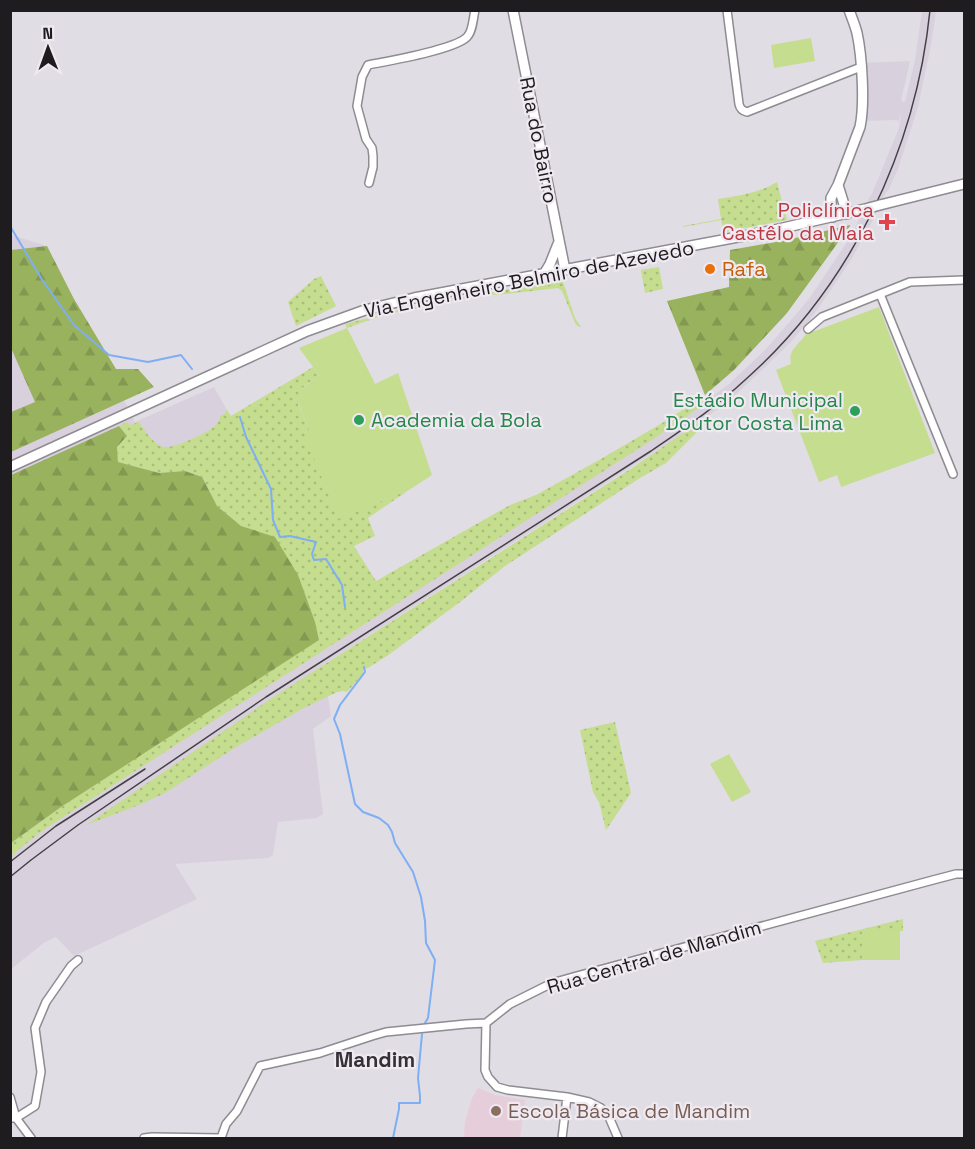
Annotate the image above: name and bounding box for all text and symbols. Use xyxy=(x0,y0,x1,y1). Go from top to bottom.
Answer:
north arrow xyxy=(18,18,78,78)
text: N xyxy=(42,23,53,44)
street label: Rua do Bairro xyxy=(514,74,564,206)
place label: Policlínica Castêlo da Maia xyxy=(722,197,874,246)
marker: Policlínica Castêlo da Maia xyxy=(878,213,896,231)
street label: Via Engenheiro Belmiro de Azevedo xyxy=(362,234,696,324)
place label: Rafa xyxy=(722,256,766,282)
marker: Rafa xyxy=(703,262,717,276)
place label: Estádio Municipal Doutor Costa Lima xyxy=(665,387,843,436)
marker: Estádio Municipal Doutor Costa Lima xyxy=(848,404,862,418)
place label: Academia da Bola xyxy=(371,407,542,433)
marker: Academia da Bola xyxy=(352,413,366,427)
street label: Rua Central de Mandim xyxy=(544,914,764,1000)
district label: Mandim xyxy=(335,1046,415,1073)
place label: Escola Básica de Mandim xyxy=(508,1098,750,1124)
marker: Escola Básica de Mandim xyxy=(489,1104,503,1118)

